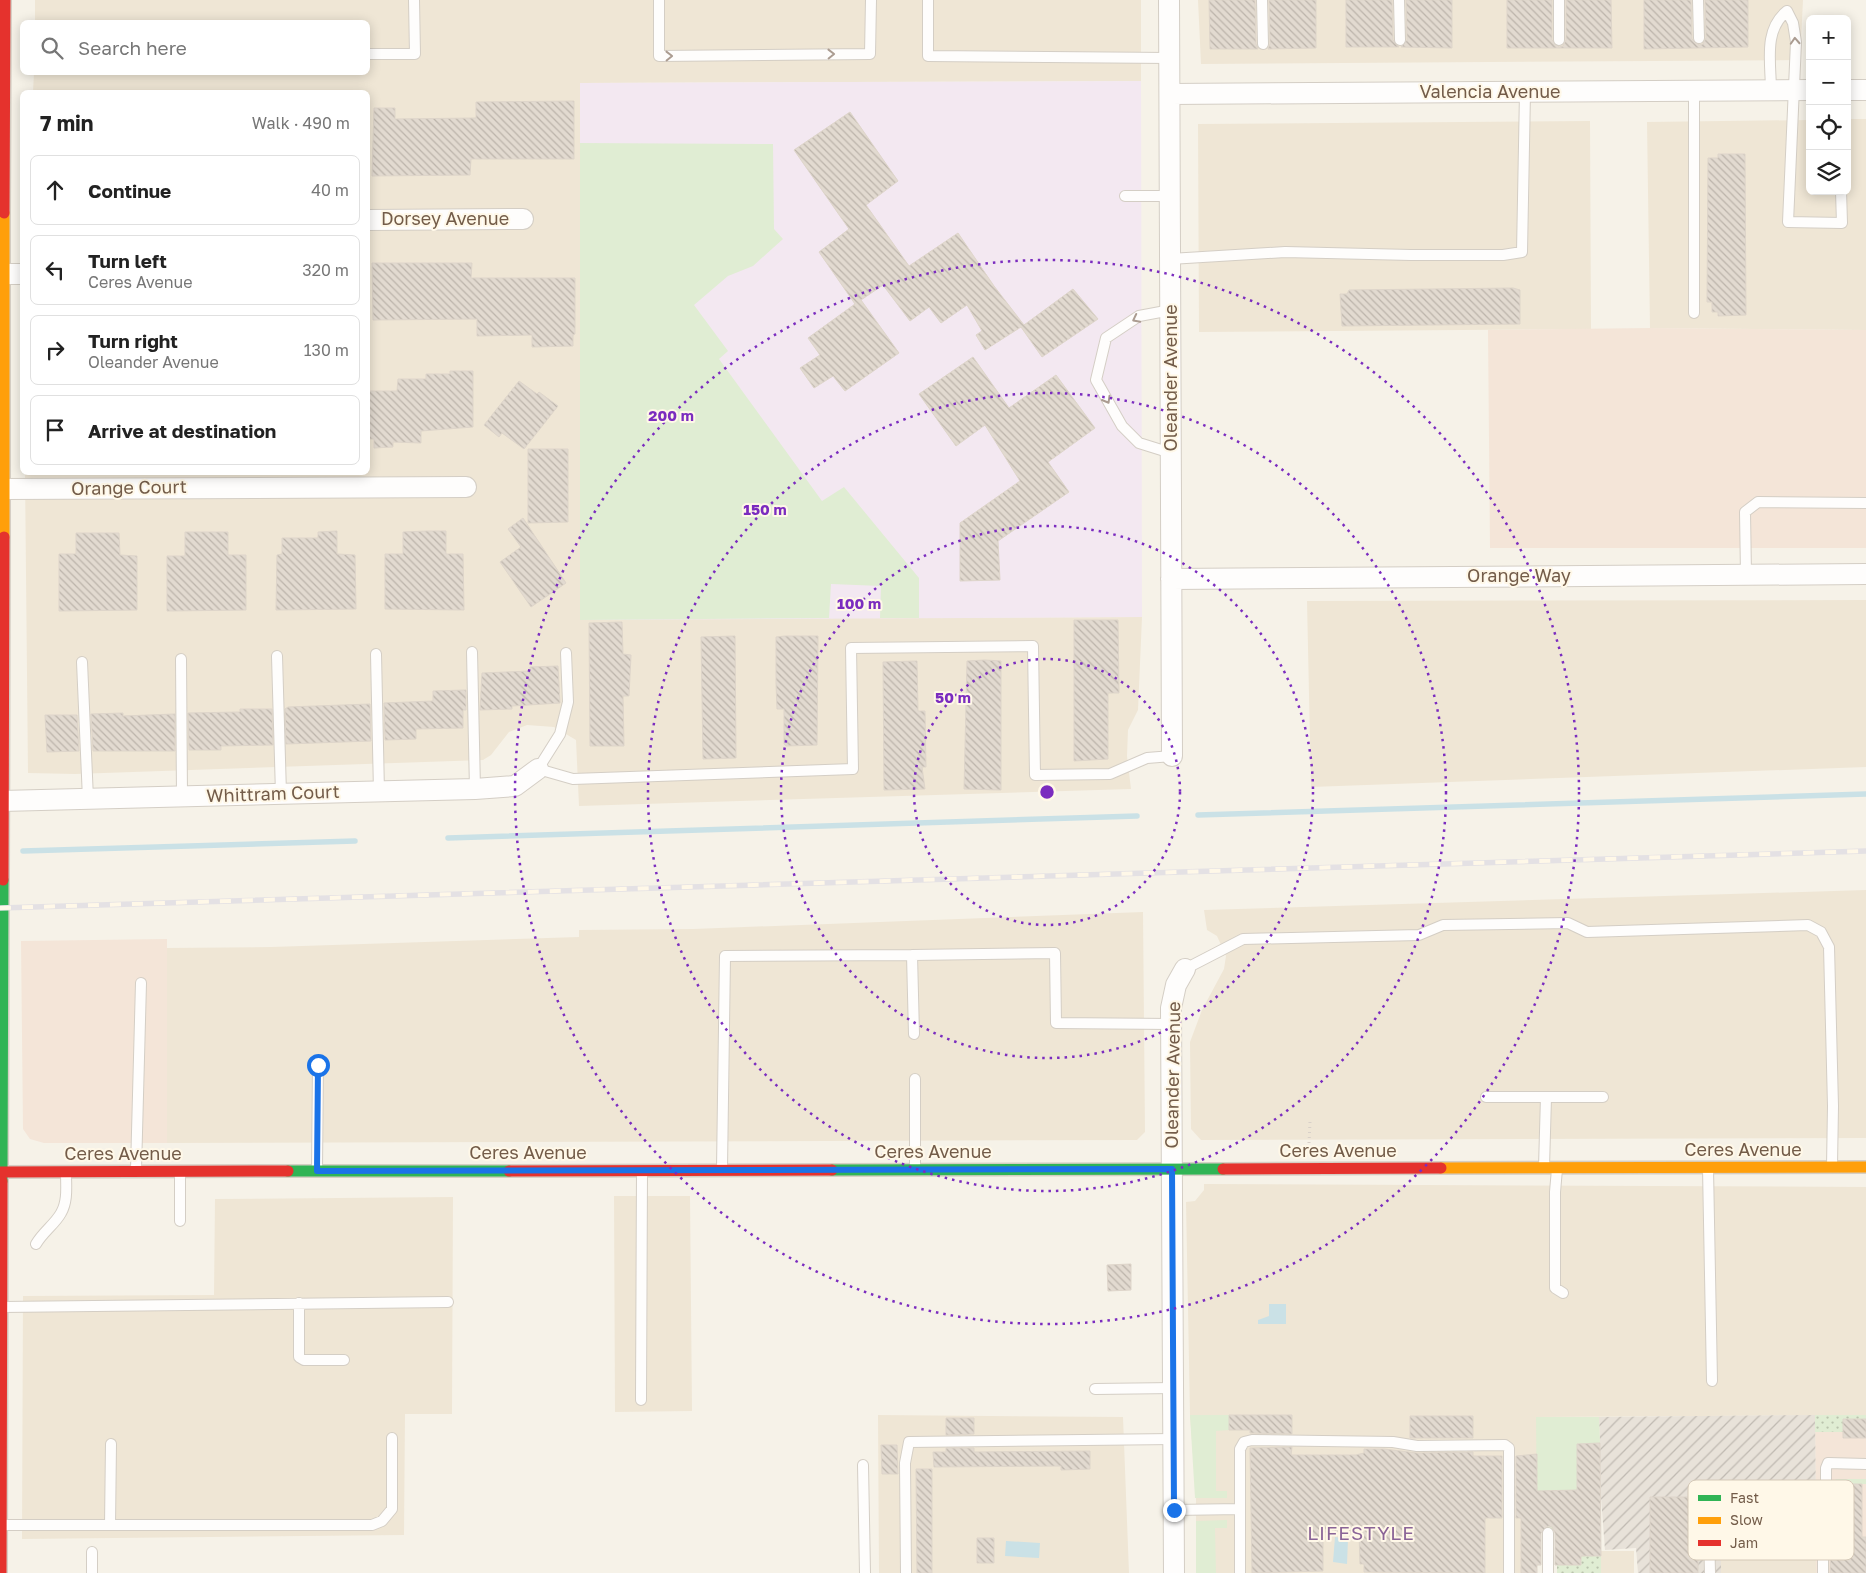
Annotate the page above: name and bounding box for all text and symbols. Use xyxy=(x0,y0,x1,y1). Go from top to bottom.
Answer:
map controls xyxy=(1806,15,1851,195)
button: + xyxy=(1806,15,1851,60)
search box xyxy=(20,20,370,75)
icon: search xyxy=(38,34,66,62)
text: Search here xyxy=(78,36,187,59)
one-way arrow xyxy=(1790,37,1800,44)
one-way arrow xyxy=(828,49,835,59)
one-way arrow xyxy=(665,51,673,61)
button: − xyxy=(1806,60,1851,105)
street label: Valencia Avenue xyxy=(1419,80,1561,102)
button: locate xyxy=(1806,105,1851,150)
text: 7 min xyxy=(40,110,94,136)
text: Walk · 490 m xyxy=(252,113,350,133)
button: layers xyxy=(1806,150,1851,195)
icon: ahead xyxy=(41,176,69,204)
text: Continue xyxy=(88,179,171,202)
text: 40 m xyxy=(311,180,349,200)
street label: Dorsey Avenue xyxy=(381,207,509,229)
text: Turn left xyxy=(88,249,167,272)
icon: left xyxy=(41,256,69,284)
text: 320 m xyxy=(302,260,349,280)
text: Ceres Avenue xyxy=(88,272,192,292)
street label: Oleander Avenue xyxy=(1159,304,1181,452)
one-way arrow xyxy=(1133,313,1142,323)
text: Turn right xyxy=(88,329,178,352)
icon: right xyxy=(41,336,69,364)
text: 130 m xyxy=(304,340,349,360)
text: Oleander Avenue xyxy=(88,352,219,372)
one-way arrow xyxy=(1101,394,1111,403)
text: 200 m xyxy=(648,406,694,424)
icon: arrive xyxy=(41,416,69,444)
text: Arrive at destination xyxy=(88,419,276,442)
street label: Orange Court xyxy=(71,475,187,499)
text: 150 m xyxy=(743,500,787,518)
street label: Orange Way xyxy=(1467,564,1571,586)
text: 100 m xyxy=(837,594,881,612)
text: 50 m xyxy=(935,688,971,706)
street label: Whittram Court xyxy=(206,780,340,806)
centre of rings xyxy=(1038,783,1056,801)
street label: Oleander Avenue xyxy=(1160,1001,1184,1149)
route start xyxy=(307,1054,330,1077)
street label: Ceres Avenue xyxy=(1684,1138,1802,1160)
street label: Ceres Avenue xyxy=(1279,1139,1397,1161)
street label: Ceres Avenue xyxy=(874,1140,992,1162)
street label: Ceres Avenue xyxy=(469,1141,587,1163)
street label: Ceres Avenue xyxy=(64,1142,182,1164)
legend xyxy=(1688,1480,1854,1560)
text: Fast xyxy=(1730,1489,1759,1506)
route end xyxy=(1163,1499,1186,1522)
text: Slow xyxy=(1730,1511,1763,1528)
district label: LIFESTYLE xyxy=(1307,1521,1415,1544)
text: Jam xyxy=(1730,1534,1758,1551)

